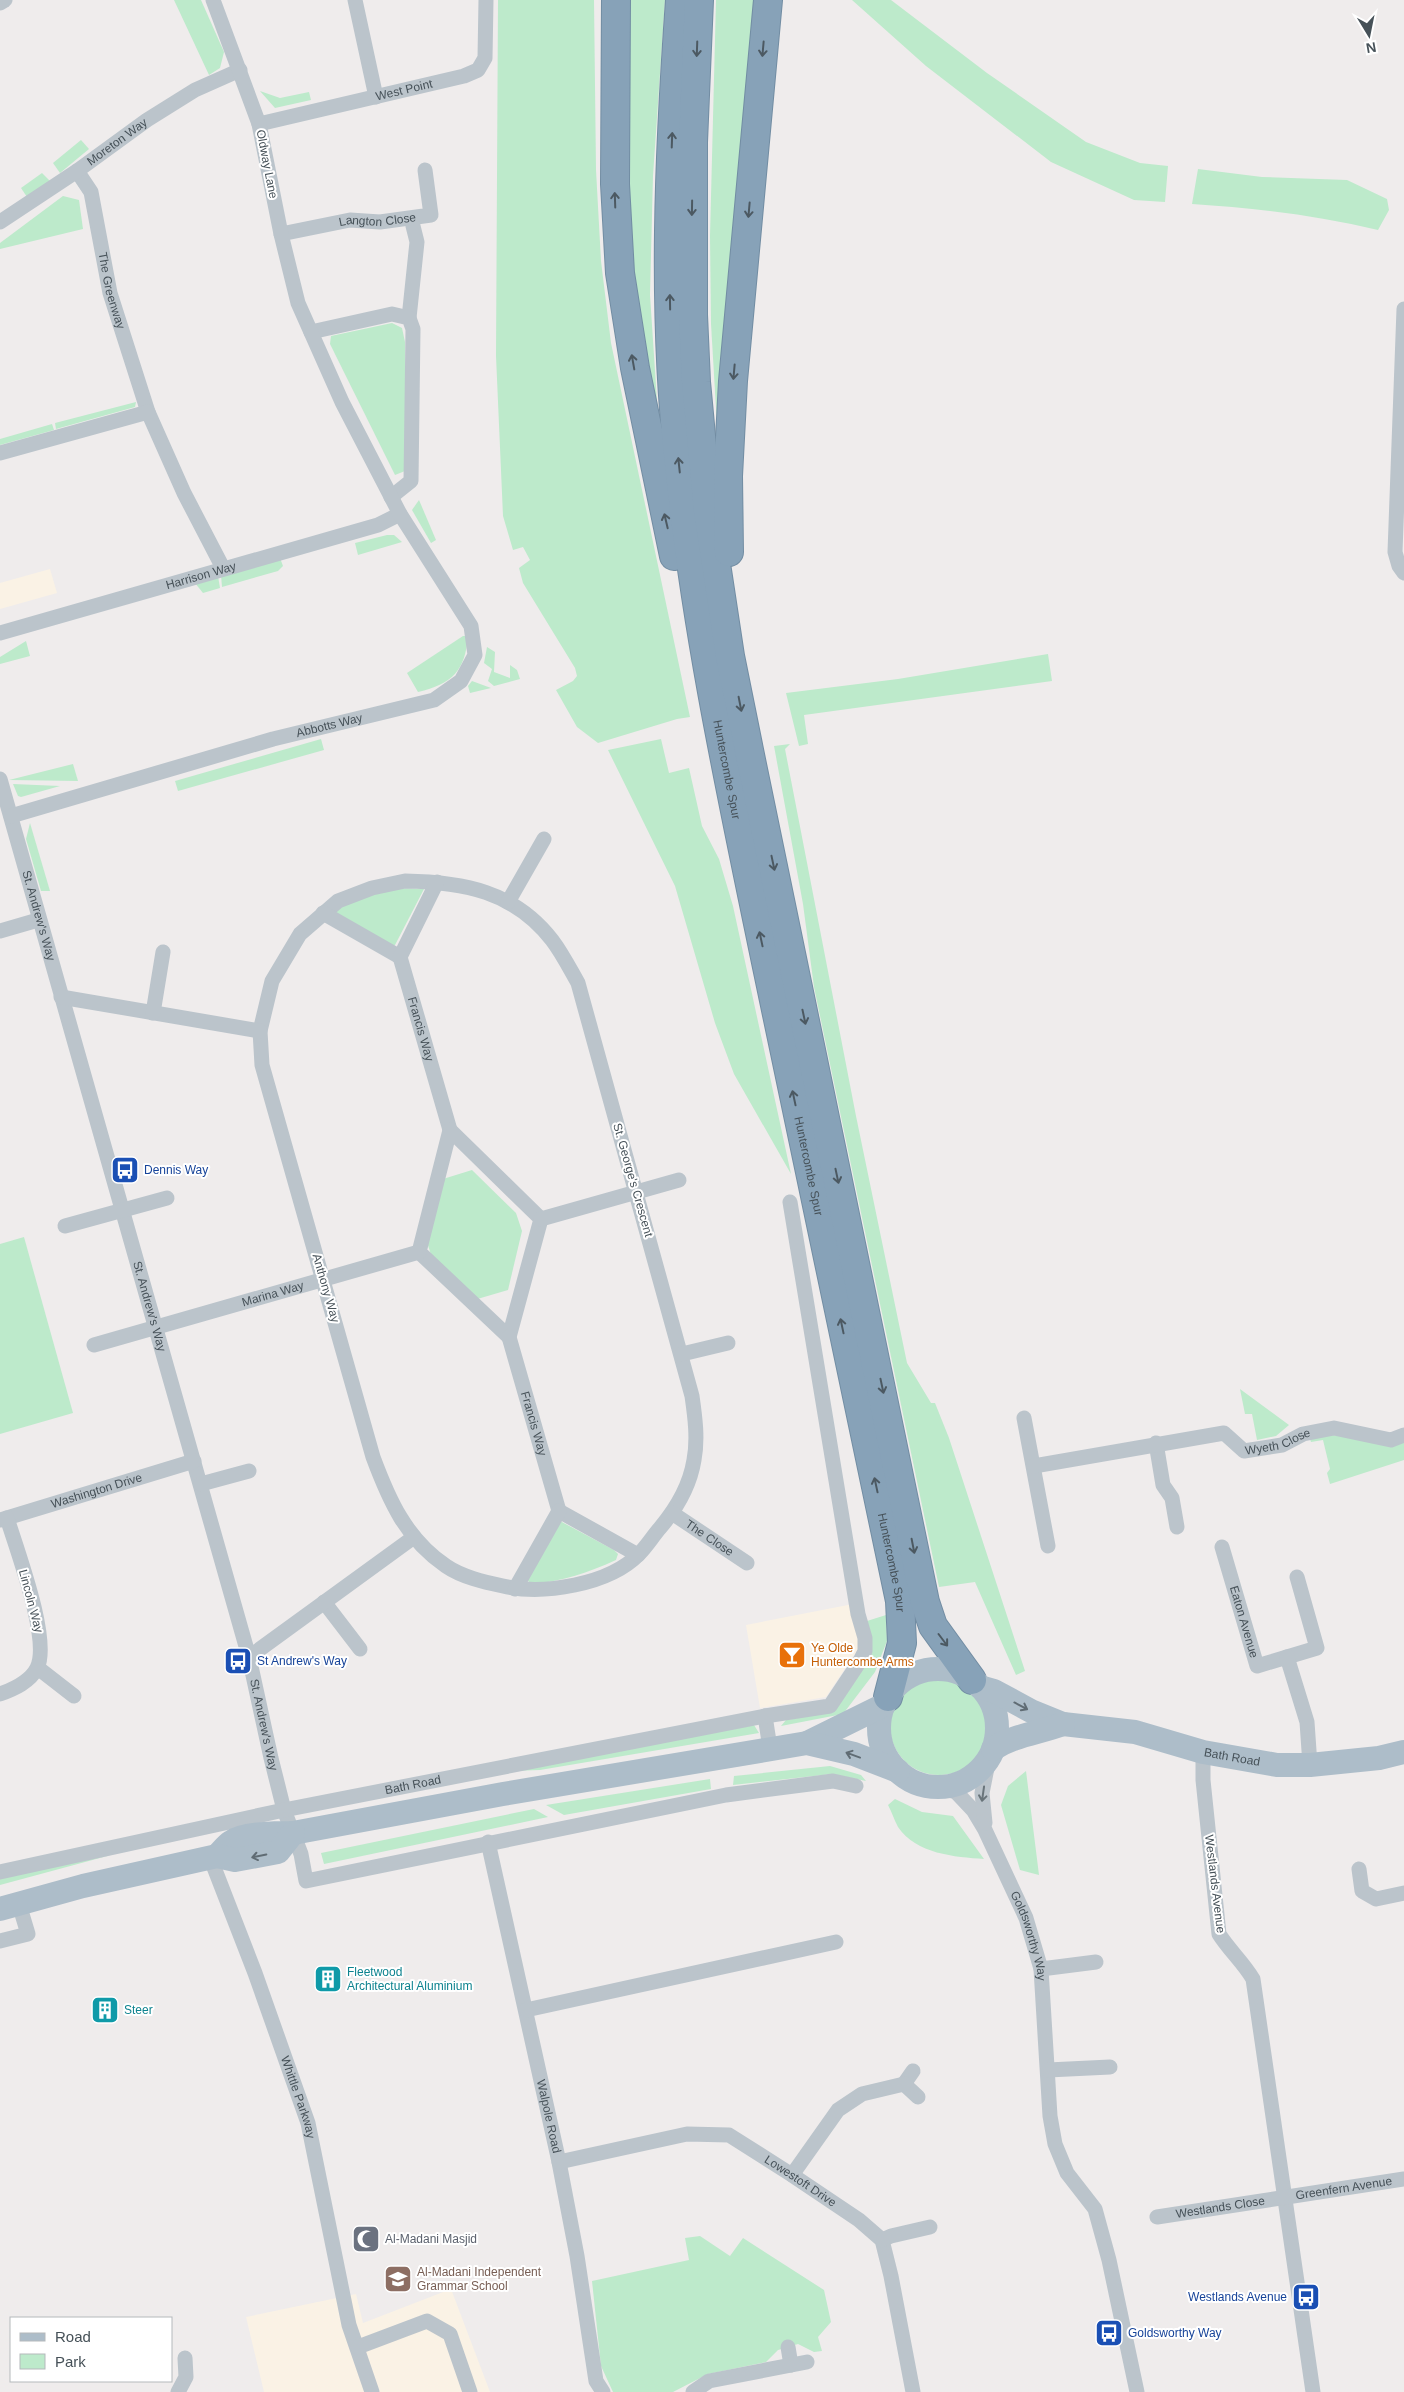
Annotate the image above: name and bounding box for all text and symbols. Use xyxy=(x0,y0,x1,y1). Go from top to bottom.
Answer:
north arrow xyxy=(1344,10,1394,60)
text: N xyxy=(1365,39,1378,57)
one-way arrow xyxy=(693,40,702,56)
one-way arrow xyxy=(758,40,768,56)
street label: West Point xyxy=(374,76,434,103)
street label: Moreton Way xyxy=(84,115,150,168)
street label: Oldway Lane xyxy=(253,128,281,200)
one-way arrow xyxy=(667,132,676,148)
one-way arrow xyxy=(611,193,620,209)
one-way arrow xyxy=(687,200,697,216)
one-way arrow xyxy=(744,202,754,218)
street label: Langton Close xyxy=(338,210,417,229)
street label: The Greenway xyxy=(95,251,128,331)
one-way arrow xyxy=(665,295,674,311)
one-way arrow xyxy=(628,354,638,370)
one-way arrow xyxy=(729,364,739,380)
one-way arrow xyxy=(674,457,684,473)
one-way arrow xyxy=(661,513,670,529)
street label: Harrison Way xyxy=(164,559,238,592)
one-way arrow xyxy=(736,695,745,711)
street label: Abbotts Way xyxy=(295,711,364,740)
street label: Huntercombe Spur xyxy=(710,719,743,820)
one-way arrow xyxy=(768,855,778,871)
street label: St. Andrew's Way xyxy=(19,869,58,962)
one-way arrow xyxy=(756,932,765,948)
street label: Francis Way xyxy=(405,995,437,1063)
one-way arrow xyxy=(800,1008,809,1024)
one-way arrow xyxy=(789,1091,799,1107)
street label: Huntercombe Spur xyxy=(791,1115,826,1217)
street label: St. George's Crescent xyxy=(610,1122,656,1239)
bus stop icon: Dennis Way xyxy=(110,1155,140,1185)
place label: Dennis Way xyxy=(144,1163,208,1177)
one-way arrow xyxy=(833,1167,843,1183)
street label: Anthony Way xyxy=(309,1252,343,1324)
street label: St. Andrew's Way xyxy=(130,1259,169,1353)
street label: Marina Way xyxy=(240,1278,305,1309)
one-way arrow xyxy=(837,1318,846,1334)
one-way arrow xyxy=(877,1378,887,1394)
street label: Francis Way xyxy=(518,1390,550,1457)
street label: Wyeth Close xyxy=(1244,1426,1312,1458)
street label: Washington Drive xyxy=(49,1470,144,1511)
one-way arrow xyxy=(870,1477,880,1493)
street label: Huntercombe Spur xyxy=(875,1512,908,1612)
street label: The Close xyxy=(683,1517,736,1559)
one-way arrow xyxy=(909,1537,918,1553)
street label: Lincoln Way xyxy=(16,1568,46,1634)
street label: Eaton Avenue xyxy=(1227,1584,1261,1660)
one-way arrow xyxy=(938,1633,948,1647)
bar icon: Ye Olde Huntercombe Arms xyxy=(777,1640,807,1670)
place label: Ye Olde Huntercombe Arms xyxy=(811,1641,914,1669)
bus stop icon: St Andrew's Way xyxy=(223,1646,253,1676)
place label: St Andrew's Way xyxy=(257,1654,347,1668)
street label: St. Andrew's Way xyxy=(247,1678,281,1772)
one-way arrow xyxy=(1013,1702,1028,1711)
street label: Bath Road xyxy=(1203,1745,1261,1769)
one-way arrow xyxy=(846,1750,861,1759)
street label: Bath Road xyxy=(384,1772,442,1797)
one-way arrow xyxy=(978,1785,988,1801)
street label: Westlands Avenue xyxy=(1202,1834,1228,1934)
one-way arrow xyxy=(252,1852,268,1861)
street label: Goldsworthy Way xyxy=(1008,1889,1049,1981)
building icon: Fleetwood Architectural Aluminium xyxy=(313,1964,343,1994)
place label: Fleetwood Architectural Aluminium xyxy=(347,1965,472,1993)
building icon: Steer xyxy=(90,1995,120,2025)
place label: Steer xyxy=(124,2003,153,2017)
street label: Whittle Parkway xyxy=(278,2054,318,2140)
street label: Walpole Road xyxy=(534,2078,564,2154)
street label: Lowestoft Drive xyxy=(762,2152,839,2210)
street label: Greenfern Avenue xyxy=(1295,2174,1393,2203)
street label: Westlands Close xyxy=(1175,2193,1266,2221)
mosque icon: Al-Madani Masjid xyxy=(351,2224,381,2254)
place label: Al-Madani Masjid xyxy=(385,2232,477,2246)
school or university icon: Al-Madani Independent Grammar School xyxy=(383,2264,413,2294)
place label: Al-Madani Independent Grammar School xyxy=(417,2265,542,2293)
bus stop icon: Westlands Avenue xyxy=(1291,2282,1321,2312)
place label: Westlands Avenue xyxy=(1188,2290,1287,2304)
legend xyxy=(10,2317,172,2382)
bus stop icon: Goldsworthy Way xyxy=(1094,2318,1124,2348)
place label: Goldsworthy Way xyxy=(1128,2326,1222,2340)
text: Road xyxy=(55,2328,91,2345)
text: Park xyxy=(55,2353,86,2370)

